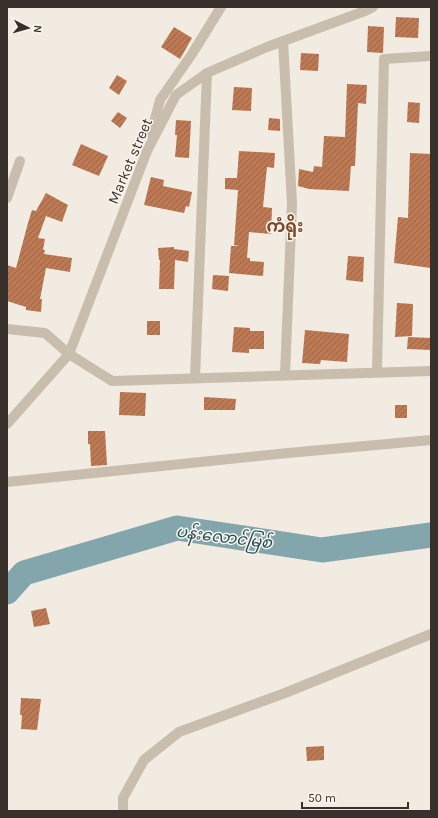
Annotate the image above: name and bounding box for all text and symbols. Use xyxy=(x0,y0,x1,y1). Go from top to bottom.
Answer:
north arrow xyxy=(8,8,48,48)
text: N xyxy=(31,24,44,34)
street label: Market street xyxy=(104,115,156,207)
district label: ကံရိုး xyxy=(266,214,304,240)
water label: ပန်းလောင်မြစ် xyxy=(175,520,275,556)
scale bar xyxy=(302,784,408,810)
text: 50 m xyxy=(308,791,336,805)

